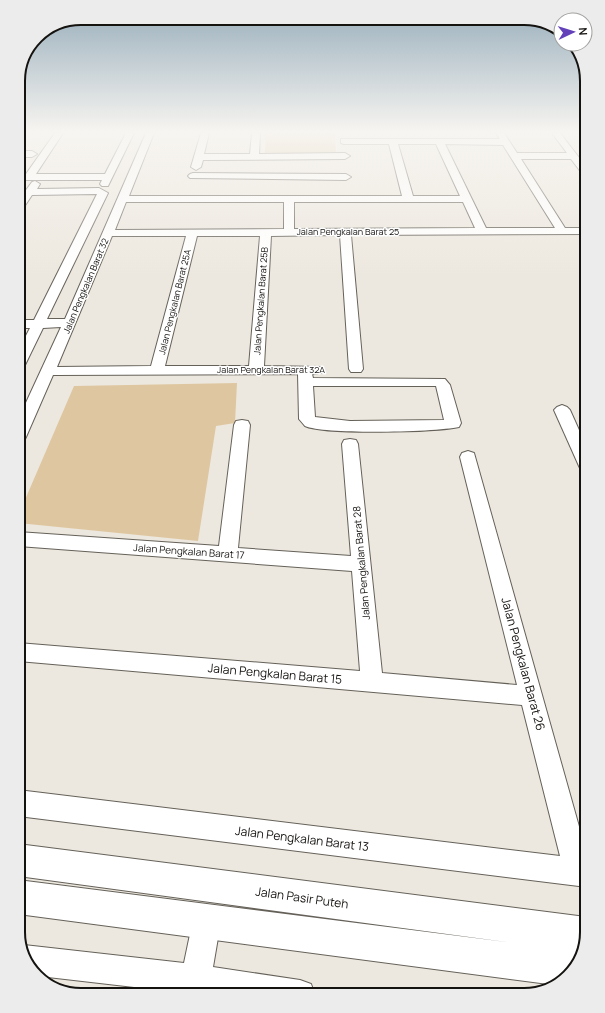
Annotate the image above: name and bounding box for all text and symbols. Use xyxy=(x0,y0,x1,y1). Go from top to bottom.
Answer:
north arrow xyxy=(553,12,593,52)
text: N xyxy=(576,27,591,36)
street label: Jalan Pengkalan Barat 25 xyxy=(297,225,399,238)
street label: Jalan Pengkalan Barat 32 xyxy=(60,236,112,335)
street label: Jalan Pengkalan Barat 25B xyxy=(250,246,271,355)
street label: Jalan Pengkalan Barat 25A xyxy=(155,247,194,356)
street label: Jalan Pengkalan Barat 32A xyxy=(217,363,325,376)
street label: Jalan Pengkalan Barat 28 xyxy=(349,505,373,620)
street label: Jalan Pengkalan Barat 17 xyxy=(133,540,245,562)
street label: Jalan Pengkalan Barat 26 xyxy=(497,595,549,732)
street label: Jalan Pengkalan Barat 15 xyxy=(207,659,343,688)
street label: Jalan Pengkalan Barat 13 xyxy=(234,822,370,855)
street label: Jalan Pasir Puteh xyxy=(254,883,350,912)

